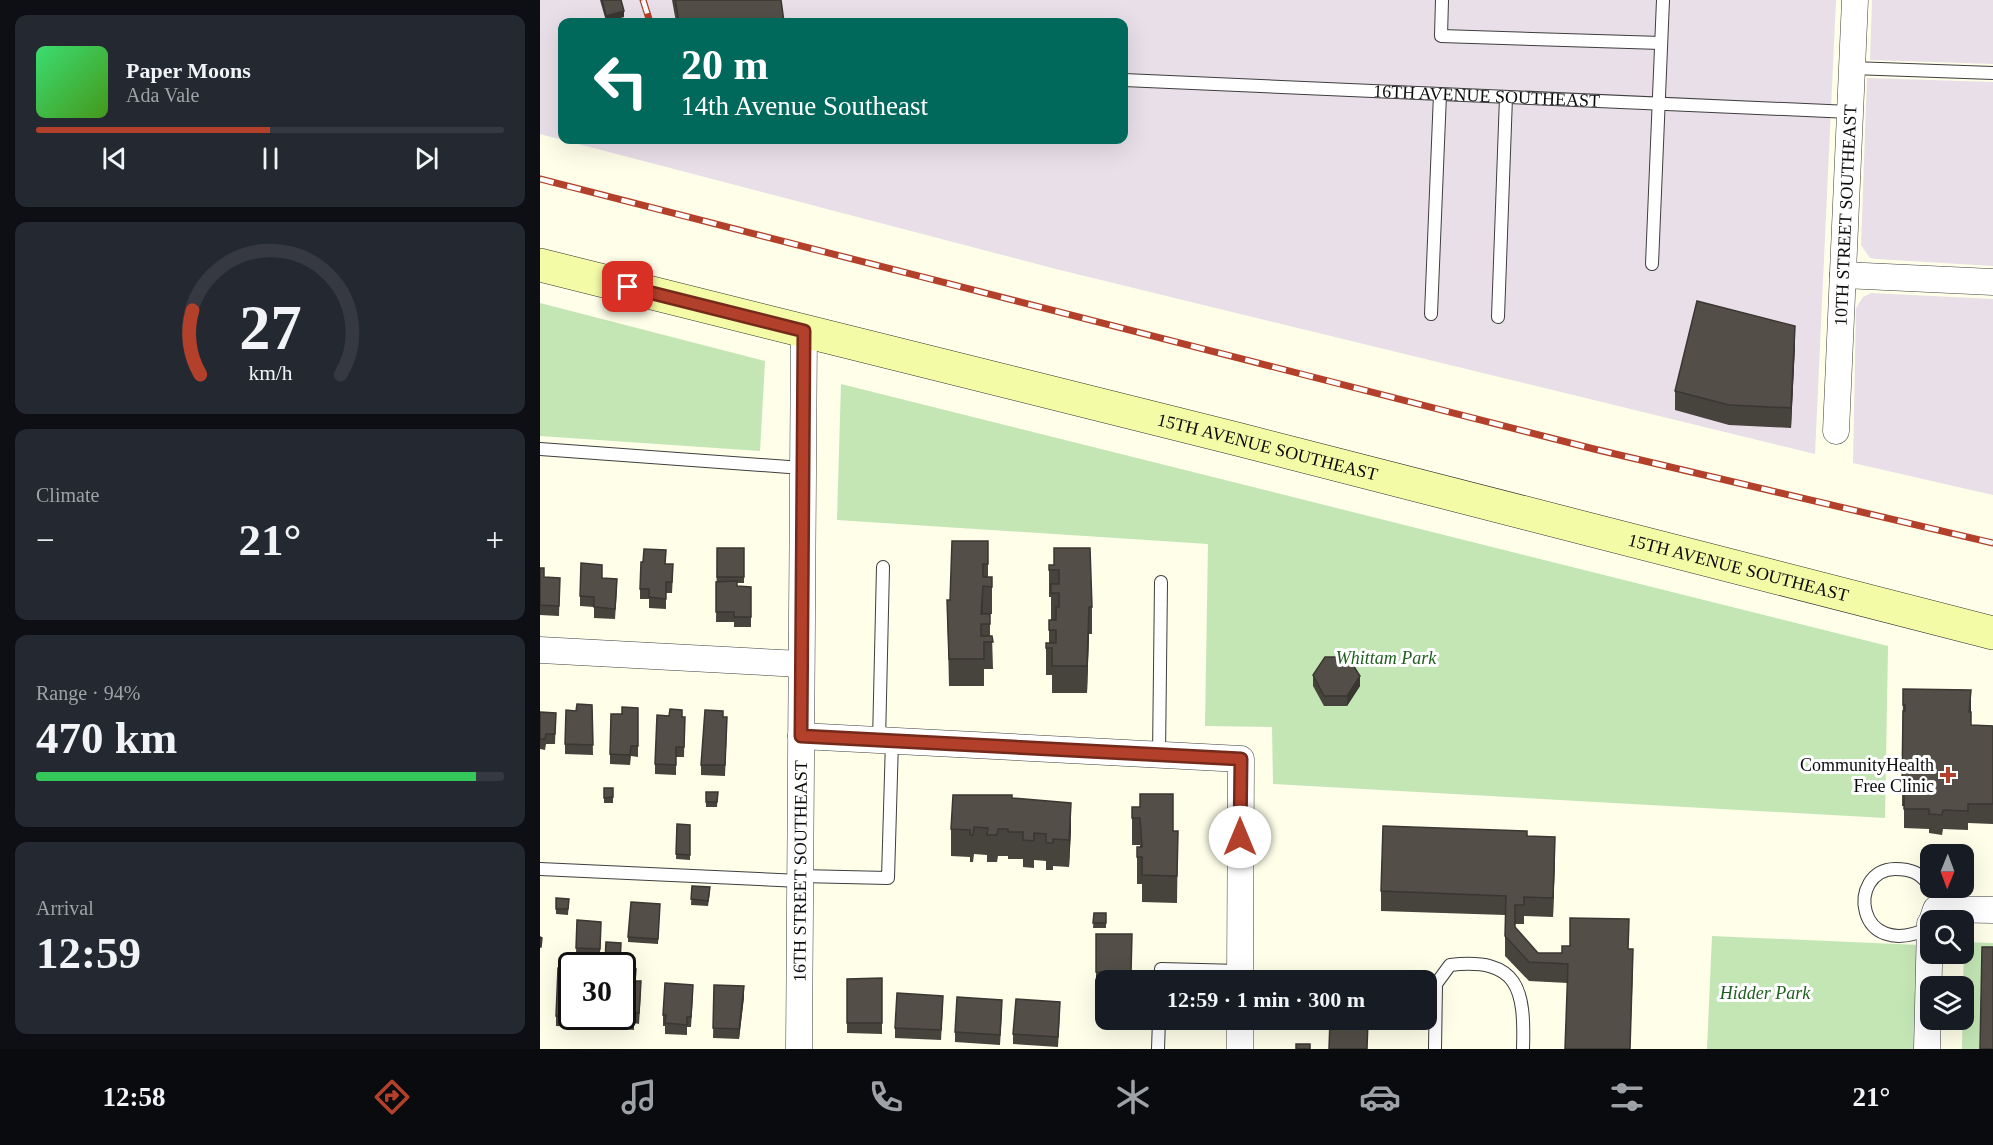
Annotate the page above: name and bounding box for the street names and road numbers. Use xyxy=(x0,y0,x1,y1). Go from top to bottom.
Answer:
street label: 16TH AVENUE SOUTHEAST xyxy=(1373,81,1600,111)
street label: 10TH STREET SOUTHEAST xyxy=(1831,104,1860,326)
street label: 15TH AVENUE SOUTHEAST xyxy=(1155,409,1380,485)
street label: 15TH AVENUE SOUTHEAST xyxy=(1626,530,1851,606)
street label: 16TH STREET SOUTHEAST xyxy=(789,760,811,982)

